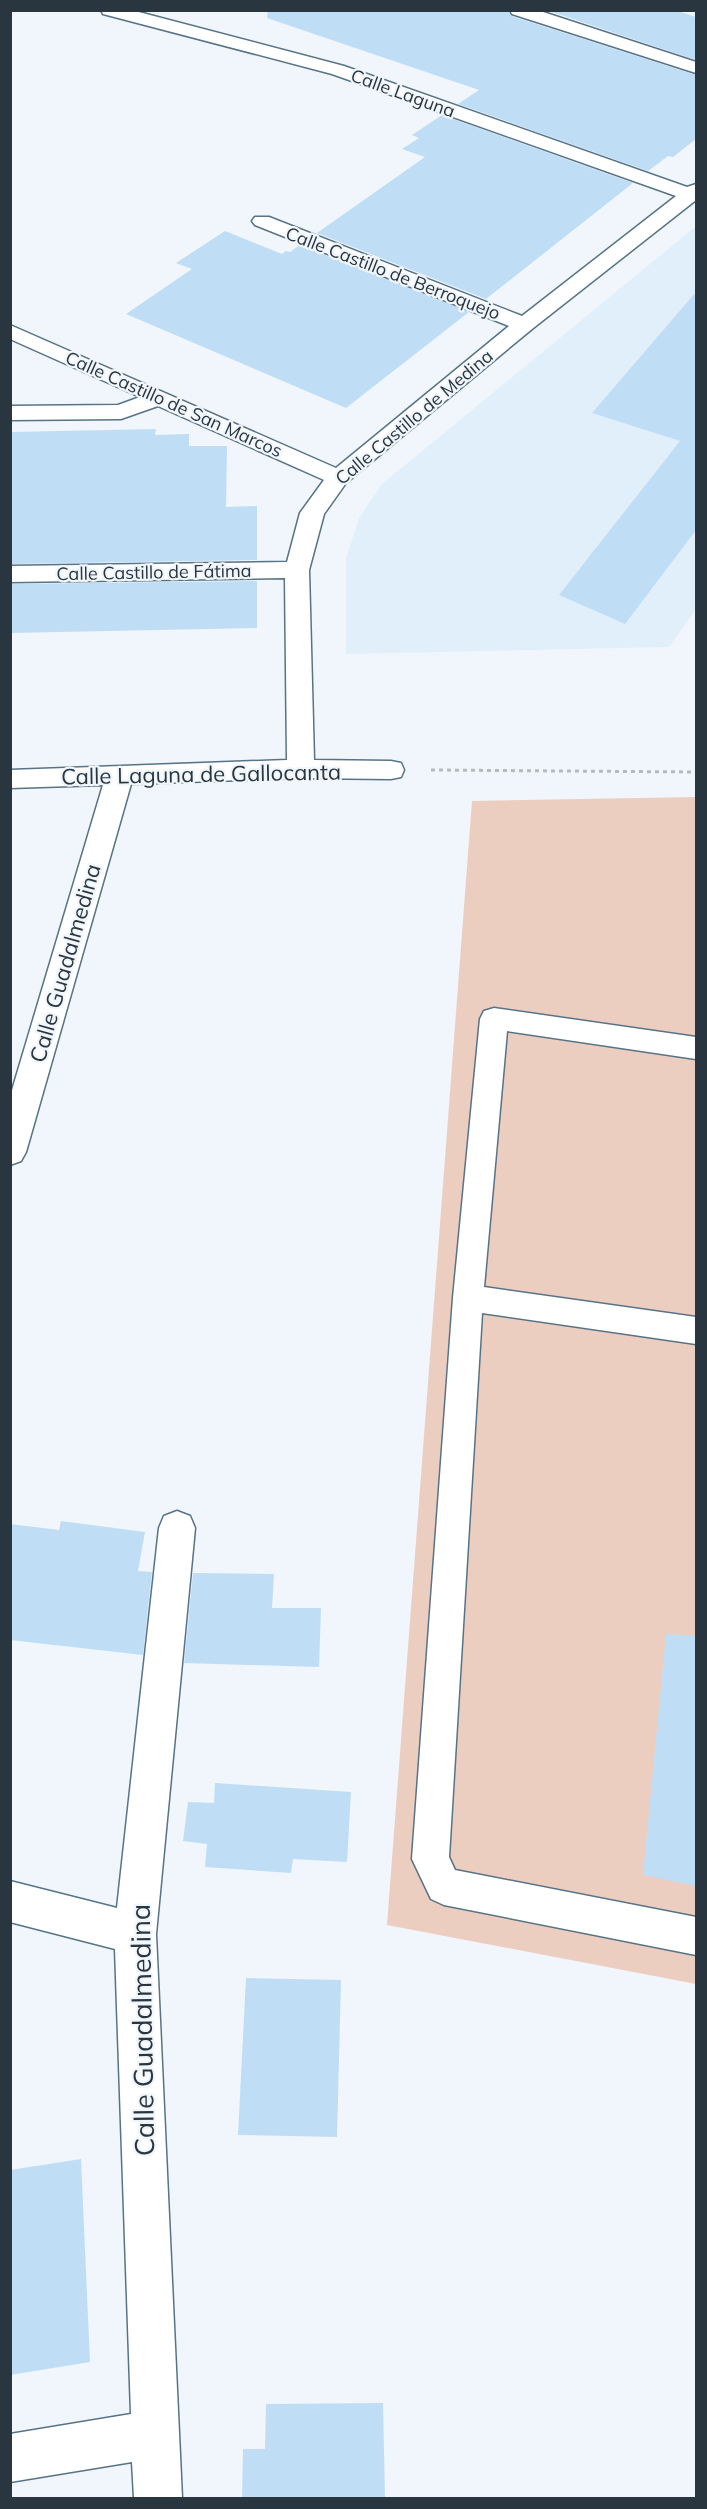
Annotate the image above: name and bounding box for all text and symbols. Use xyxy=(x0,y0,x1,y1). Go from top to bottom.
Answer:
street label: Calle Laguna xyxy=(348,64,458,122)
street label: Calle Castillo de Berroquejo xyxy=(283,221,503,325)
street label: Calle Castillo de Medina xyxy=(331,344,497,490)
street label: Calle Castillo de San Marcos xyxy=(62,346,286,462)
street label: Calle Castillo de Fátima xyxy=(56,559,252,585)
street label: Calle Laguna de Gallocanta xyxy=(61,758,341,790)
street label: Calle Guadalmedina xyxy=(23,860,107,1066)
street label: Calle Guadalmedina xyxy=(123,1904,161,2156)

